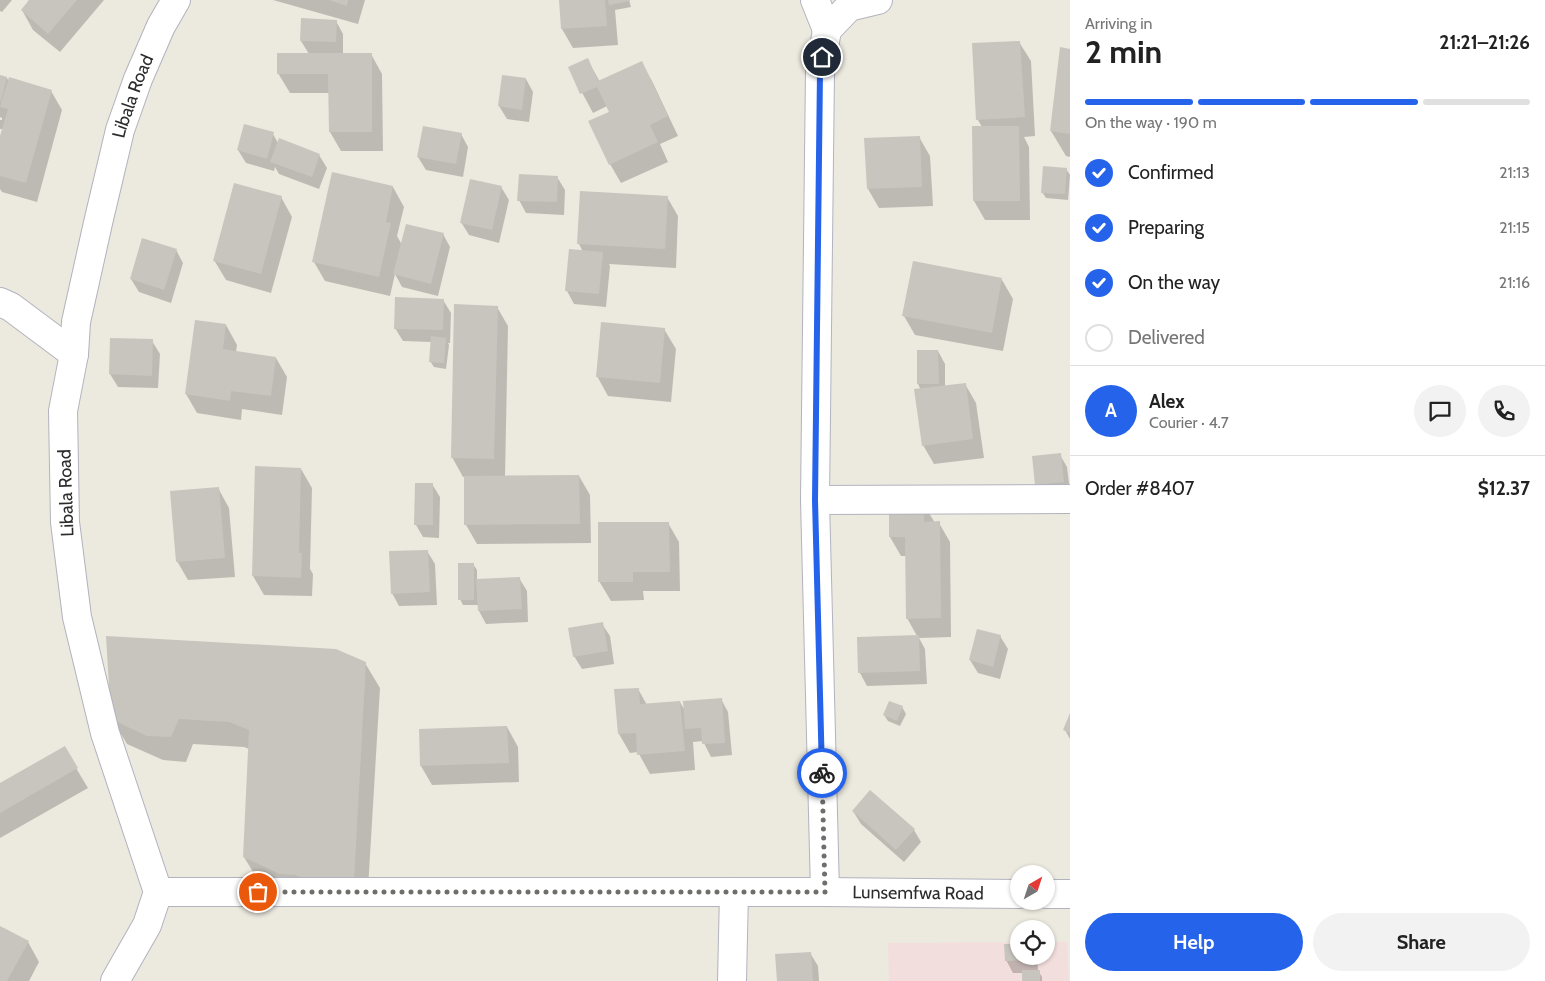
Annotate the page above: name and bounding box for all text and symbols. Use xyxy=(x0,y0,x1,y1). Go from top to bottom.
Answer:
text: Arriving in xyxy=(1085,14,1152,33)
text: 21:21–21:26 xyxy=(1439,31,1530,54)
text: 2 min xyxy=(1085,32,1162,71)
pin xyxy=(801,36,843,78)
icon: home xyxy=(808,43,836,71)
street label: Libala Road xyxy=(107,51,158,140)
text: On the way · 190 m xyxy=(1085,113,1217,132)
icon: check xyxy=(1085,159,1113,187)
text: Confirmed xyxy=(1128,161,1214,184)
text: 21:13 xyxy=(1499,163,1530,182)
icon: check xyxy=(1085,214,1113,242)
text: Preparing xyxy=(1128,216,1204,239)
text: 21:15 xyxy=(1499,218,1530,237)
icon: check xyxy=(1085,269,1113,297)
text: On the way xyxy=(1128,271,1220,294)
text: 21:16 xyxy=(1499,273,1530,292)
text: Delivered xyxy=(1128,326,1205,349)
button: chat xyxy=(1414,385,1466,437)
button: phone xyxy=(1478,385,1530,437)
text: Alex xyxy=(1149,390,1185,413)
text: A xyxy=(1105,399,1117,422)
text: Courier · 4.7 xyxy=(1149,413,1229,432)
street label: Libala Road xyxy=(53,449,79,537)
text: Order #8407 xyxy=(1085,477,1194,500)
text: $12.37 xyxy=(1478,477,1530,500)
courier xyxy=(797,748,847,798)
icon: bike xyxy=(808,759,836,787)
north arrow xyxy=(1010,865,1055,910)
map controls xyxy=(1010,865,1055,965)
pin xyxy=(237,871,279,913)
icon: bag xyxy=(244,878,272,906)
street label: Lunsemfwa Road xyxy=(852,881,984,905)
button: Help xyxy=(1085,913,1303,971)
button: Share xyxy=(1313,913,1530,971)
button: locate xyxy=(1010,920,1055,965)

